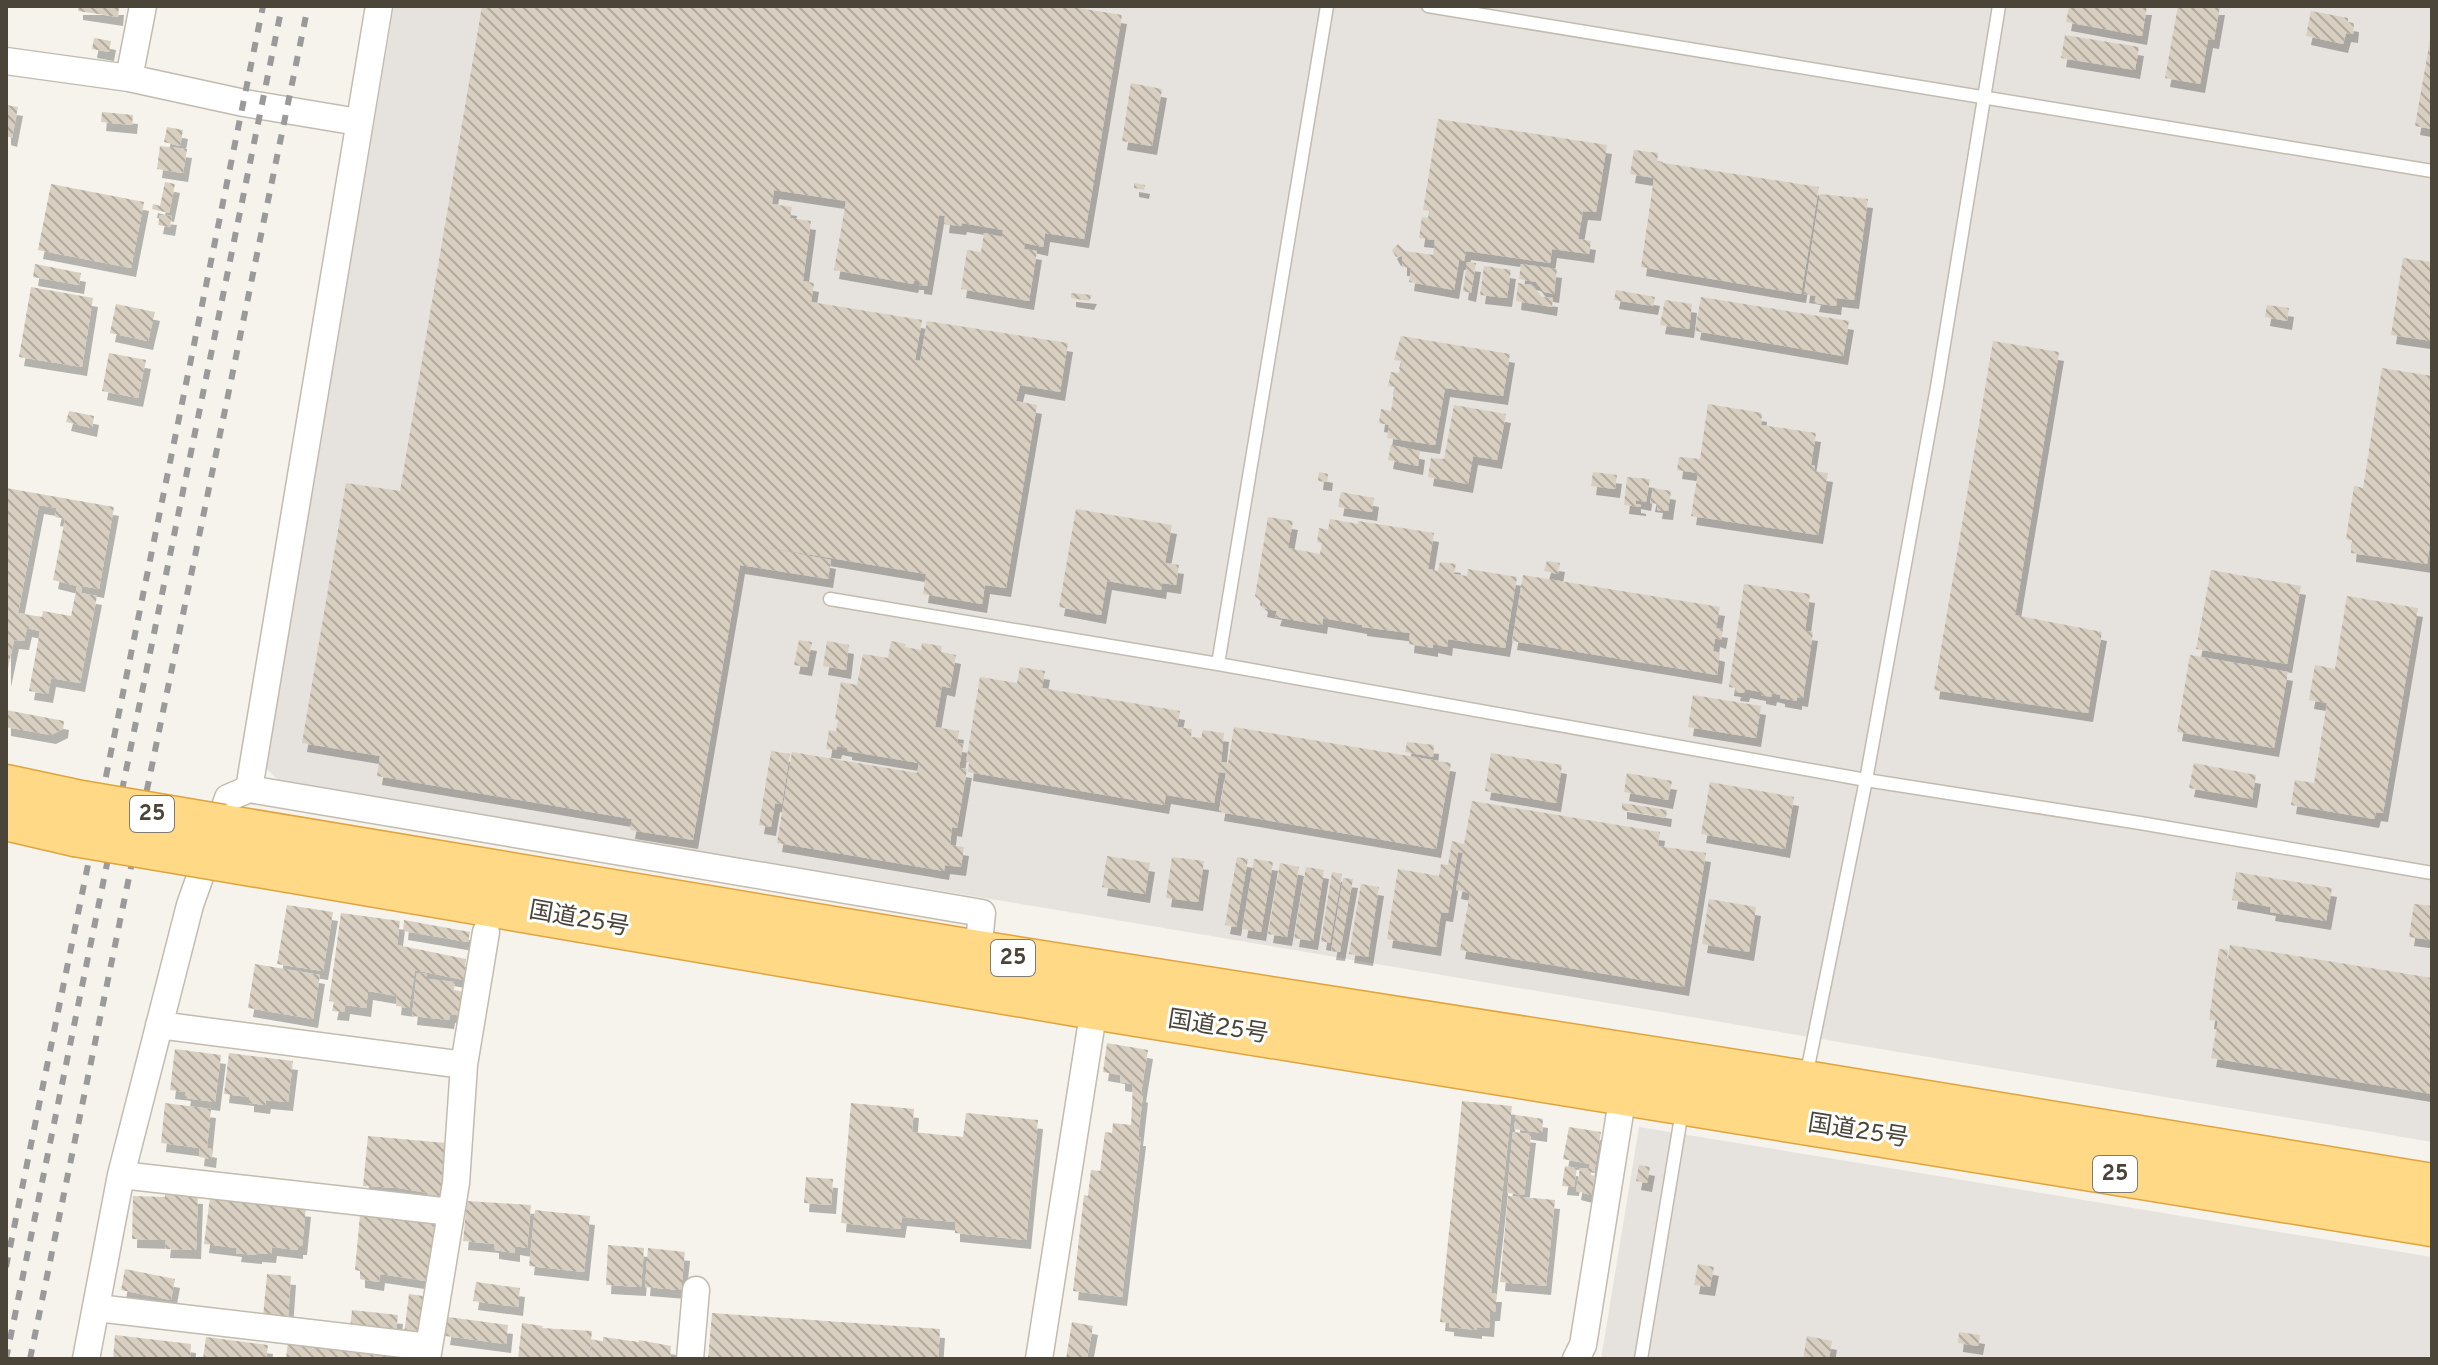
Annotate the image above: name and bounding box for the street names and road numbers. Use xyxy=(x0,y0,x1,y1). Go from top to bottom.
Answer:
road number: 25 xyxy=(130,796,174,832)
street label: 国道25号 xyxy=(526,896,632,944)
road number: 25 xyxy=(991,940,1035,976)
street label: 国道25号 xyxy=(1165,1005,1271,1051)
street label: 国道25号 xyxy=(1805,1109,1911,1155)
road number: 25 xyxy=(2093,1156,2137,1192)

